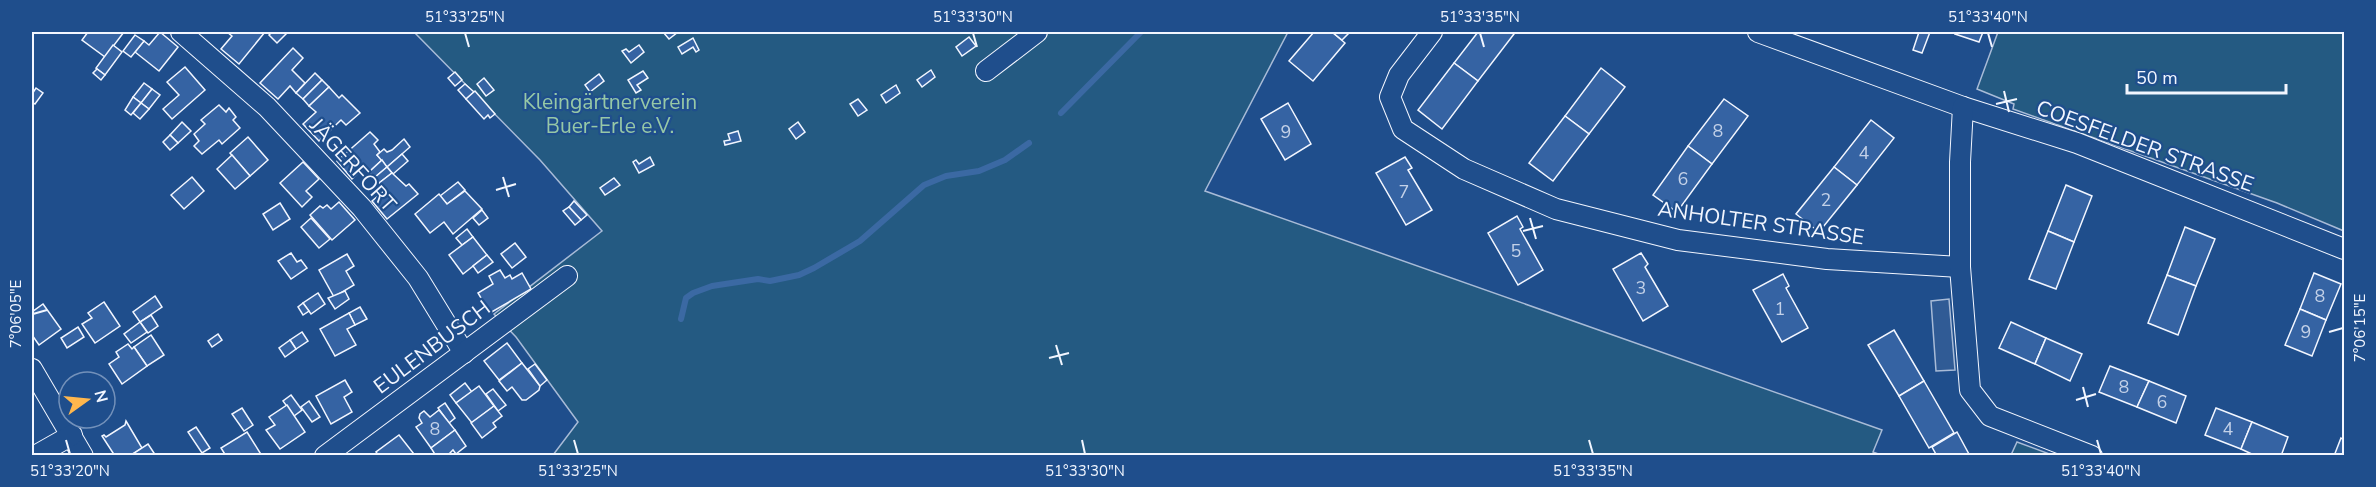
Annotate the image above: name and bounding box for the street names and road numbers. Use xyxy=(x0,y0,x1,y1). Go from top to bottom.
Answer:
street label: COESFELDER STRASSE xyxy=(2032,94,2258,198)
street label: JÄGERFORT xyxy=(303,111,403,218)
street label: ANHOLTER STRASSE xyxy=(1656,195,1866,251)
street label: EULENBUSCH xyxy=(368,294,496,400)

